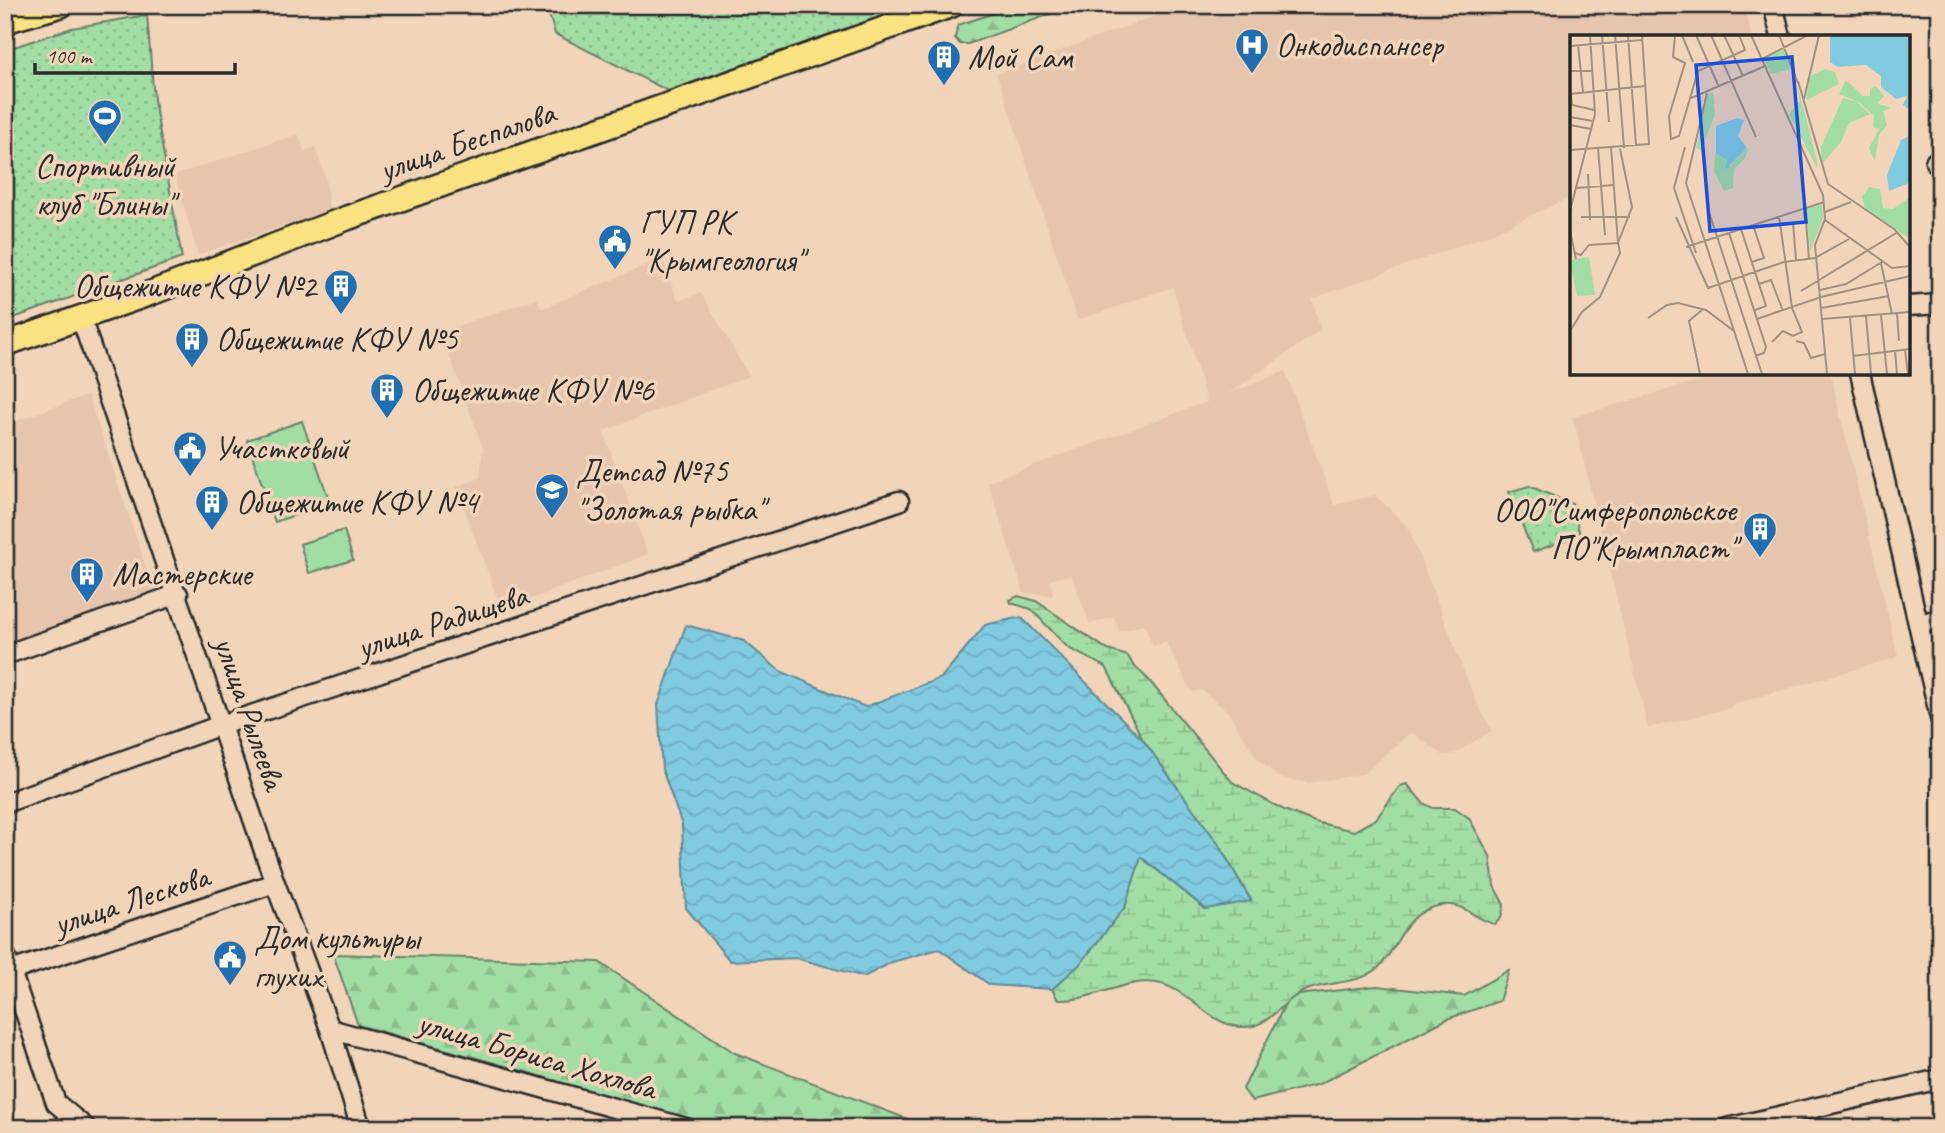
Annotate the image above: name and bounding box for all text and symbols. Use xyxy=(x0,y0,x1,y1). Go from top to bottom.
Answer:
place label: Онкодиспансер xyxy=(1276,24,1445,66)
hospital icon: Онкодиспансер xyxy=(1233,26,1271,75)
scale bar xyxy=(35,32,234,76)
inset map xyxy=(1570,35,1910,374)
place label: Мой Сам xyxy=(968,36,1074,78)
building icon: Мой Сам xyxy=(925,38,963,87)
text: 100 m xyxy=(46,43,93,69)
street label: улица Беспалова xyxy=(372,91,563,191)
sports icon: Спортивный клуб "Блины" xyxy=(86,97,124,146)
place label: Спортивный клуб "Блины" xyxy=(35,145,180,225)
place label: ГУП РК "Крымгеология" xyxy=(640,201,809,281)
public building icon: ГУП РК "Крымгеология" xyxy=(596,222,634,271)
place label: Общежитие КФУ №2 xyxy=(74,265,319,307)
building icon: Общежитие КФУ №2 xyxy=(322,267,360,316)
place label: Общежитие КФУ №5 xyxy=(216,318,460,360)
building icon: Общежитие КФУ №5 xyxy=(173,320,211,369)
place label: Общежитие КФУ №6 xyxy=(412,369,655,411)
building icon: Общежитие КФУ №6 xyxy=(368,371,406,420)
place label: Участковый xyxy=(214,427,351,469)
public building icon: Участковый xyxy=(171,429,209,478)
place label: Детсад №75 "Золотая рыбка" xyxy=(576,450,770,530)
school or university icon: Детсад №75 "Золотая рыбка" xyxy=(533,471,571,520)
place label: Общежитие КФУ №4 xyxy=(236,481,481,523)
building icon: Общежитие КФУ №4 xyxy=(193,483,231,532)
place label: ООО"Симферопольское ПО"Крымпласт" xyxy=(1494,489,1742,569)
building icon: ООО"Симферопольское ПО"Крымпласт" xyxy=(1741,510,1779,559)
place label: Мастерские xyxy=(112,553,254,595)
building icon: Мастерские xyxy=(68,555,106,604)
street label: улица Радищева xyxy=(350,573,535,669)
street label: улица Рылеева xyxy=(204,629,296,797)
street label: улица Лескова xyxy=(46,854,216,945)
place label: Дом культуры глухих xyxy=(254,917,422,997)
public building icon: Дом культуры глухих xyxy=(211,938,249,987)
street label: улица Бориса Хохлова xyxy=(411,1000,663,1110)

